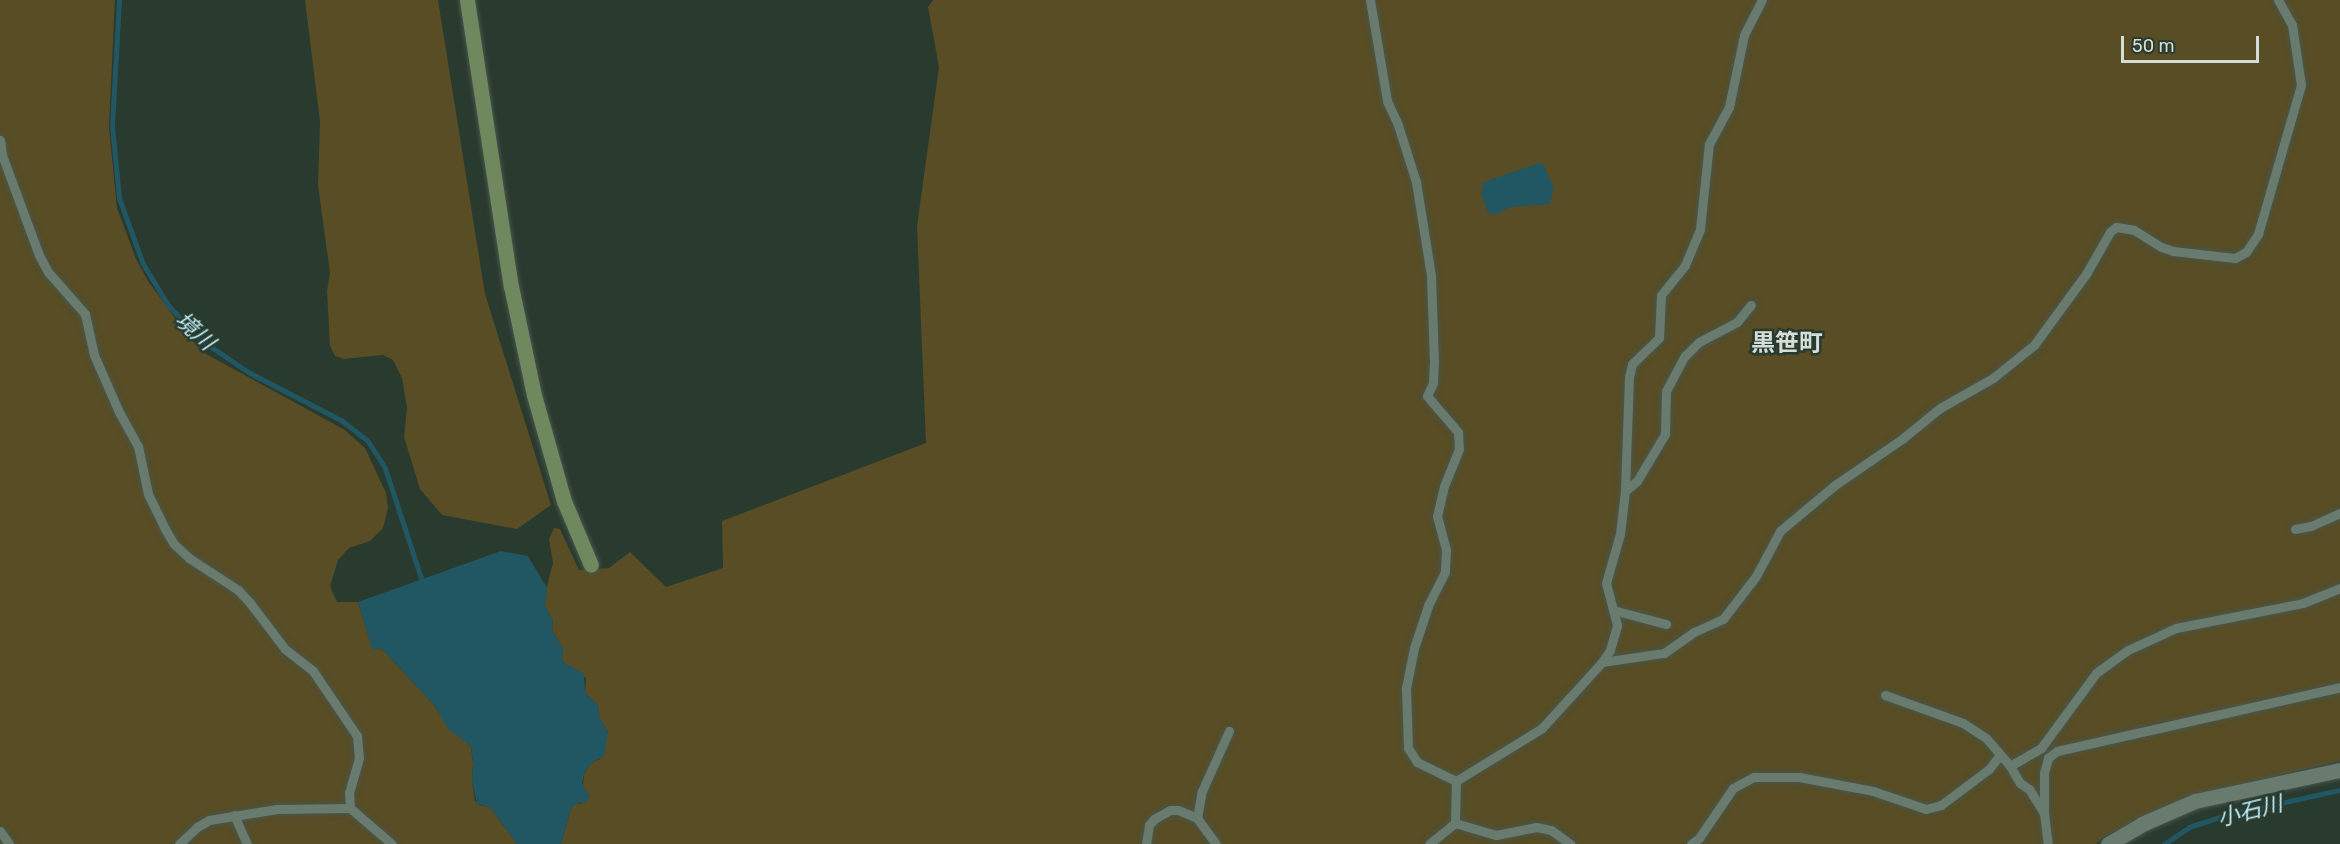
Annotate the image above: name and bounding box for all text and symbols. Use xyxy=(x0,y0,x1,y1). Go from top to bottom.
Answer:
scale bar xyxy=(2124,24,2262,62)
text: 50 m xyxy=(2132,35,2175,57)
water label: 境川 xyxy=(170,306,220,356)
district label: 黒笹町 xyxy=(1751,330,1823,358)
water label: 小石川 xyxy=(2215,790,2285,832)

